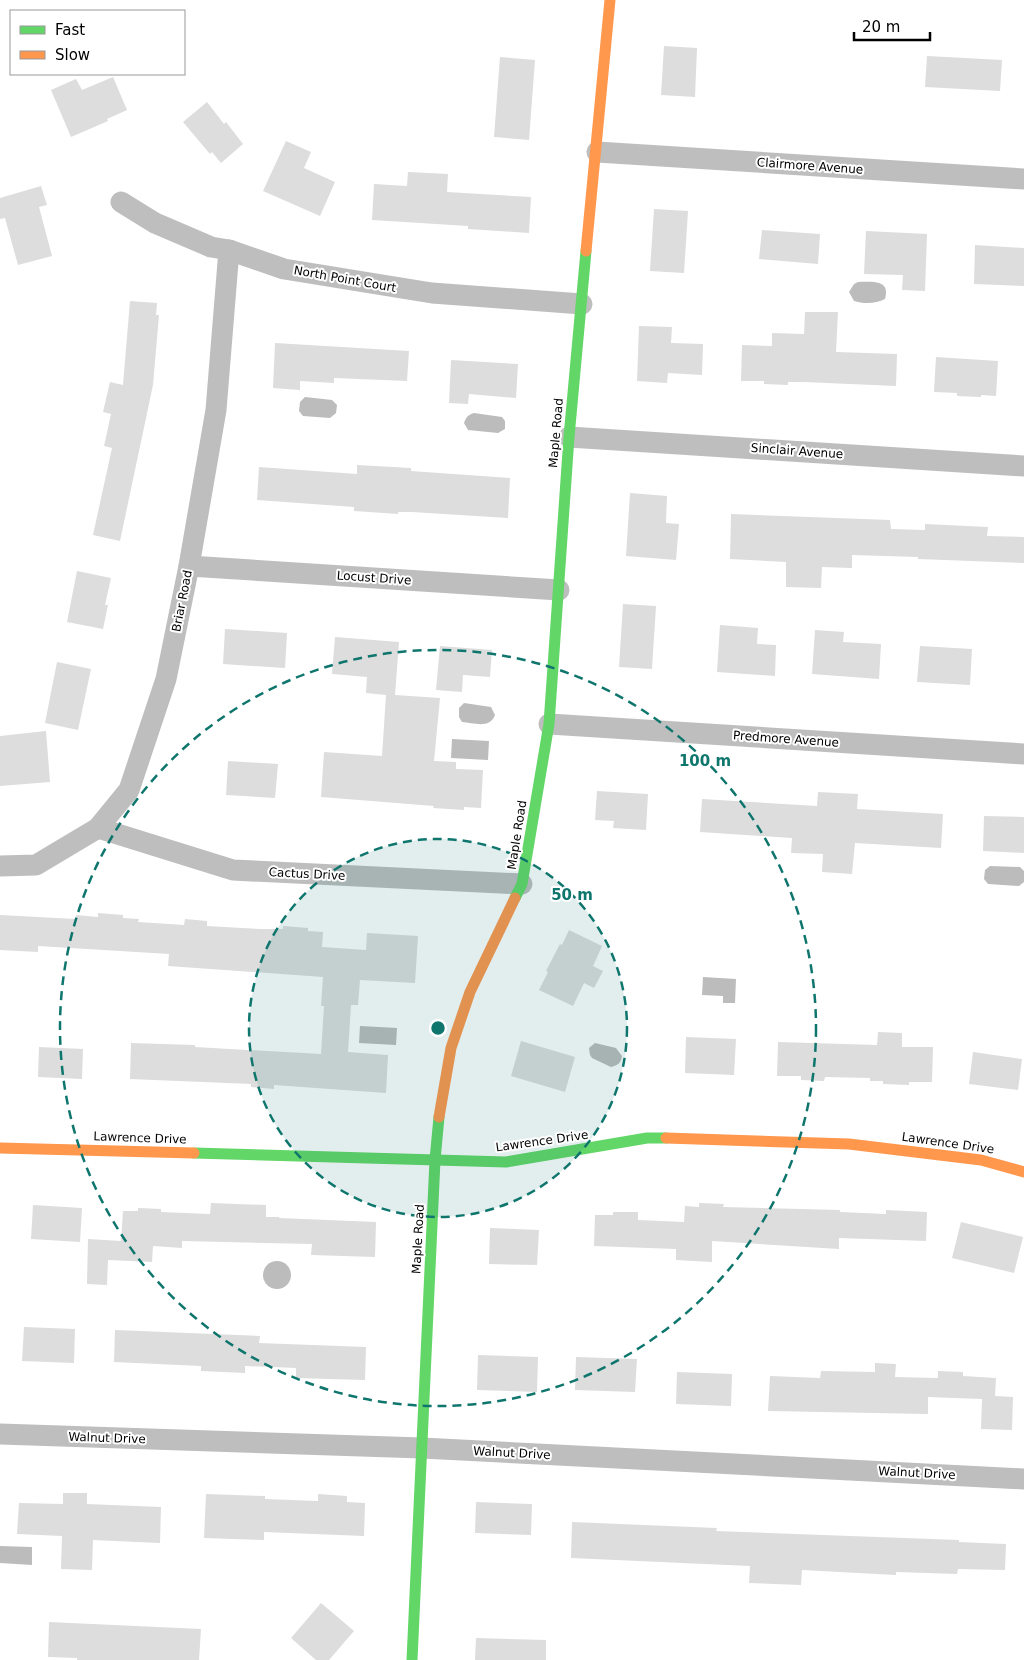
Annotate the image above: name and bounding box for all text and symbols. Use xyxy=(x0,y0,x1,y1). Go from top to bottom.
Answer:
legend xyxy=(10,10,185,75)
scale bar xyxy=(854,10,930,42)
text: 20 m xyxy=(862,18,900,36)
text: Fast xyxy=(55,21,85,39)
text: Slow xyxy=(55,46,90,64)
street label: Clairmore Avenue xyxy=(756,155,864,177)
street label: North Point Court xyxy=(293,263,398,295)
street label: Maple Road xyxy=(546,398,566,468)
street label: Sinclair Avenue xyxy=(750,441,844,461)
street label: Locust Drive xyxy=(336,568,412,588)
street label: Briar Road xyxy=(169,569,195,633)
street label: Predmore Avenue xyxy=(733,728,839,750)
text: 100 m xyxy=(679,752,731,770)
street label: Maple Road xyxy=(505,799,529,871)
street label: Cactus Drive xyxy=(268,865,346,883)
text: 50 m xyxy=(551,886,593,904)
centre of rings xyxy=(429,1019,447,1037)
street label: Lawrence Drive xyxy=(495,1128,589,1154)
street label: Lawrence Drive xyxy=(93,1129,187,1147)
street label: Lawrence Drive xyxy=(901,1130,995,1156)
street label: Maple Road xyxy=(409,1204,427,1274)
street label: Walnut Drive xyxy=(68,1430,146,1446)
street label: Walnut Drive xyxy=(473,1444,551,1462)
street label: Walnut Drive xyxy=(878,1464,956,1482)

